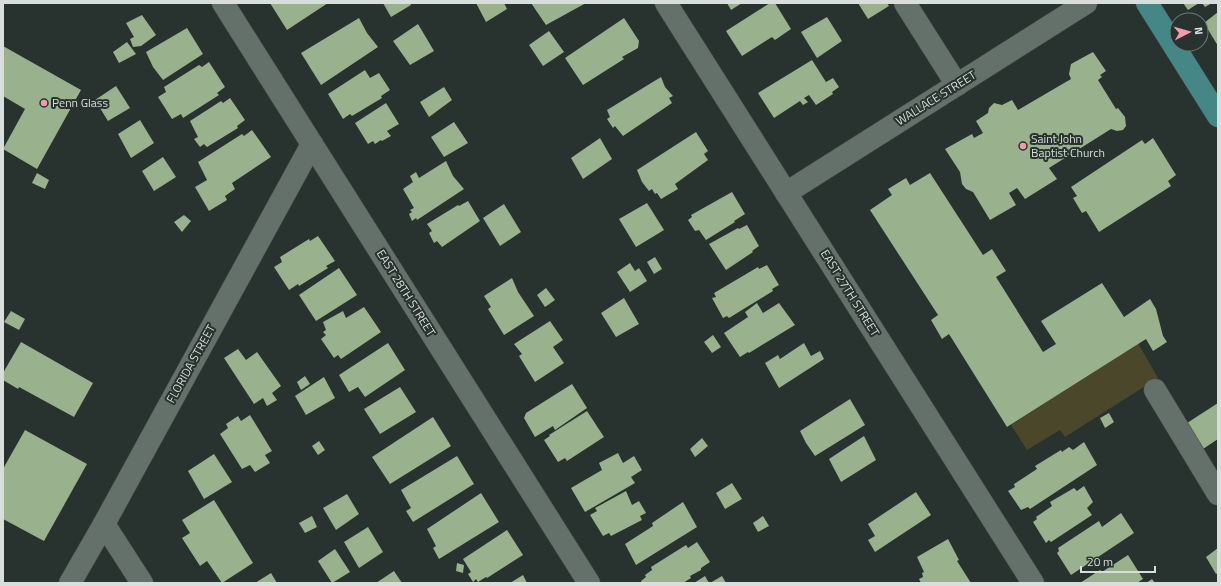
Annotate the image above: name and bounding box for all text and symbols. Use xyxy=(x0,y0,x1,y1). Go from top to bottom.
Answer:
north arrow xyxy=(1169,12,1209,52)
text: N xyxy=(1191,26,1207,36)
street label: WALLACE STREET xyxy=(892,65,980,130)
place label: Penn Glass xyxy=(52,93,108,112)
marker: Penn Glass xyxy=(39,98,49,108)
place label: Saint John Baptist Church xyxy=(1031,129,1105,162)
marker: Saint John Baptist Church xyxy=(1018,141,1028,151)
street label: EAST 28TH STREET xyxy=(372,246,441,341)
street label: EAST 27TH STREET xyxy=(816,246,885,341)
street label: FLORIDA STREET xyxy=(161,320,220,407)
scale bar xyxy=(1081,548,1155,574)
text: 20 m xyxy=(1087,552,1113,571)

